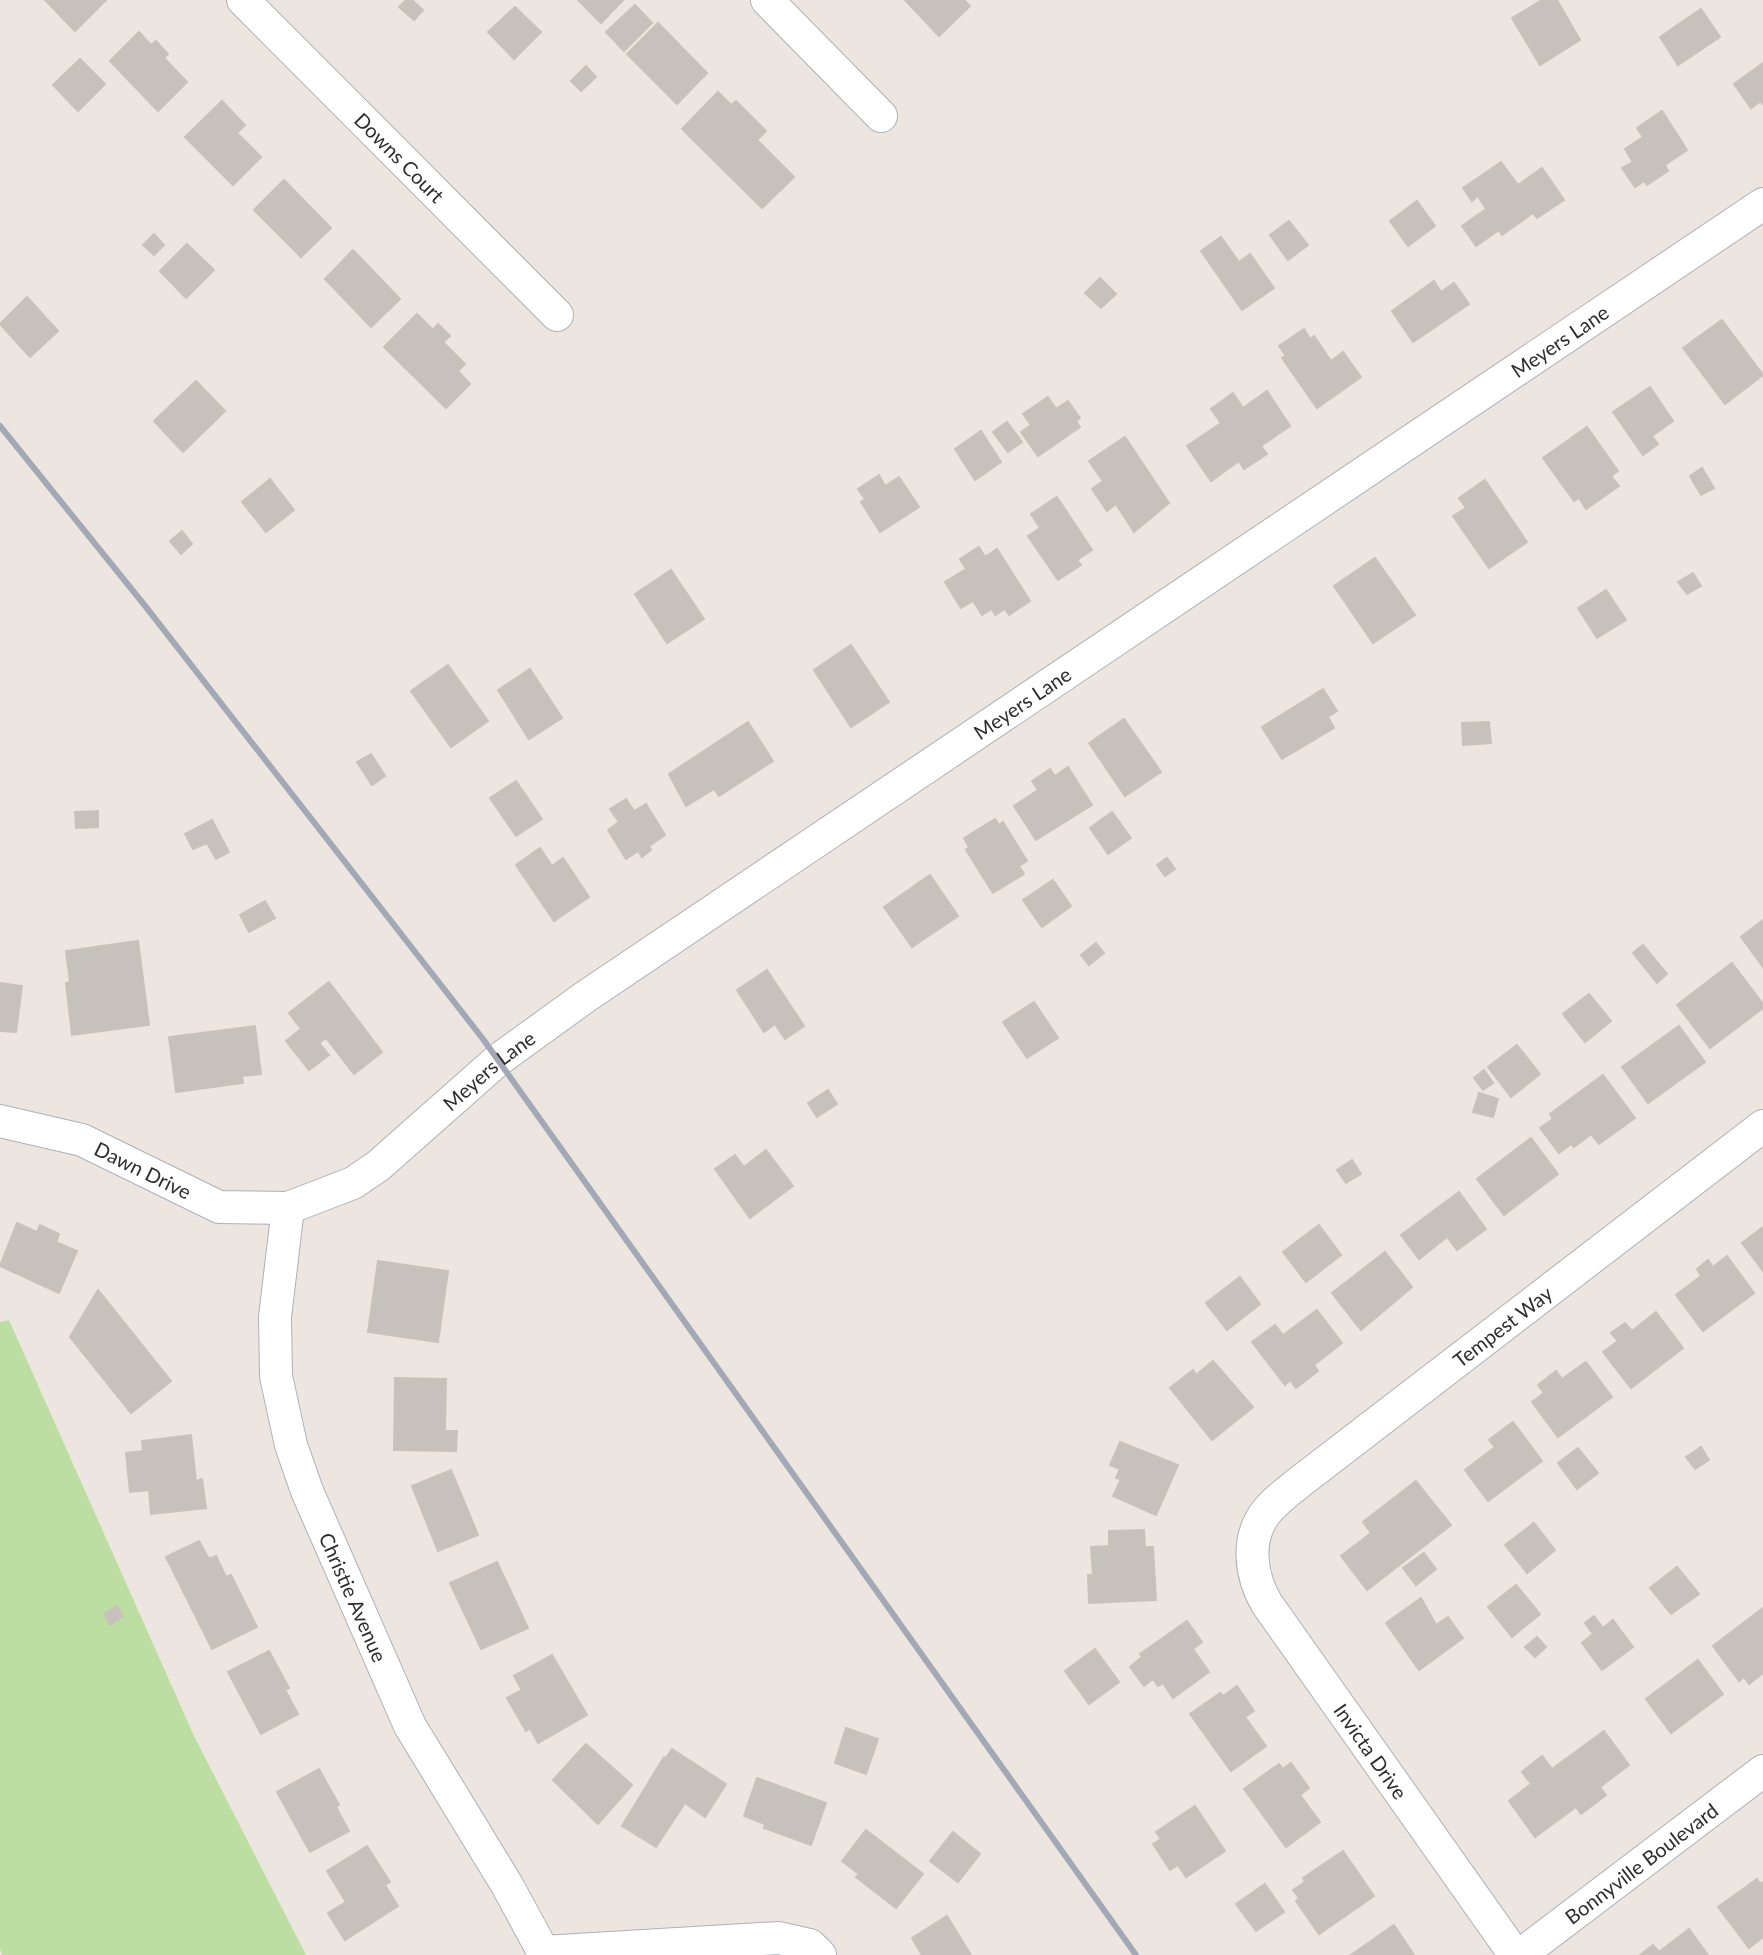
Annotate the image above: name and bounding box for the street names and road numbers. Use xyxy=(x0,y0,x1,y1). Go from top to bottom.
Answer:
street label: Downs Court xyxy=(350,107,450,207)
street label: Meyers Lane xyxy=(1506,300,1613,382)
street label: Meyers Lane xyxy=(969,661,1075,744)
street label: Meyers Lane xyxy=(438,1025,539,1115)
street label: Dawn Drive xyxy=(91,1136,195,1204)
street label: Tempest Way xyxy=(1448,1280,1557,1372)
street label: Christie Avenue xyxy=(315,1529,392,1666)
street label: Invicta Drive xyxy=(1329,1699,1413,1803)
street label: Bonnyville Boulevard xyxy=(1560,1798,1722,1929)

